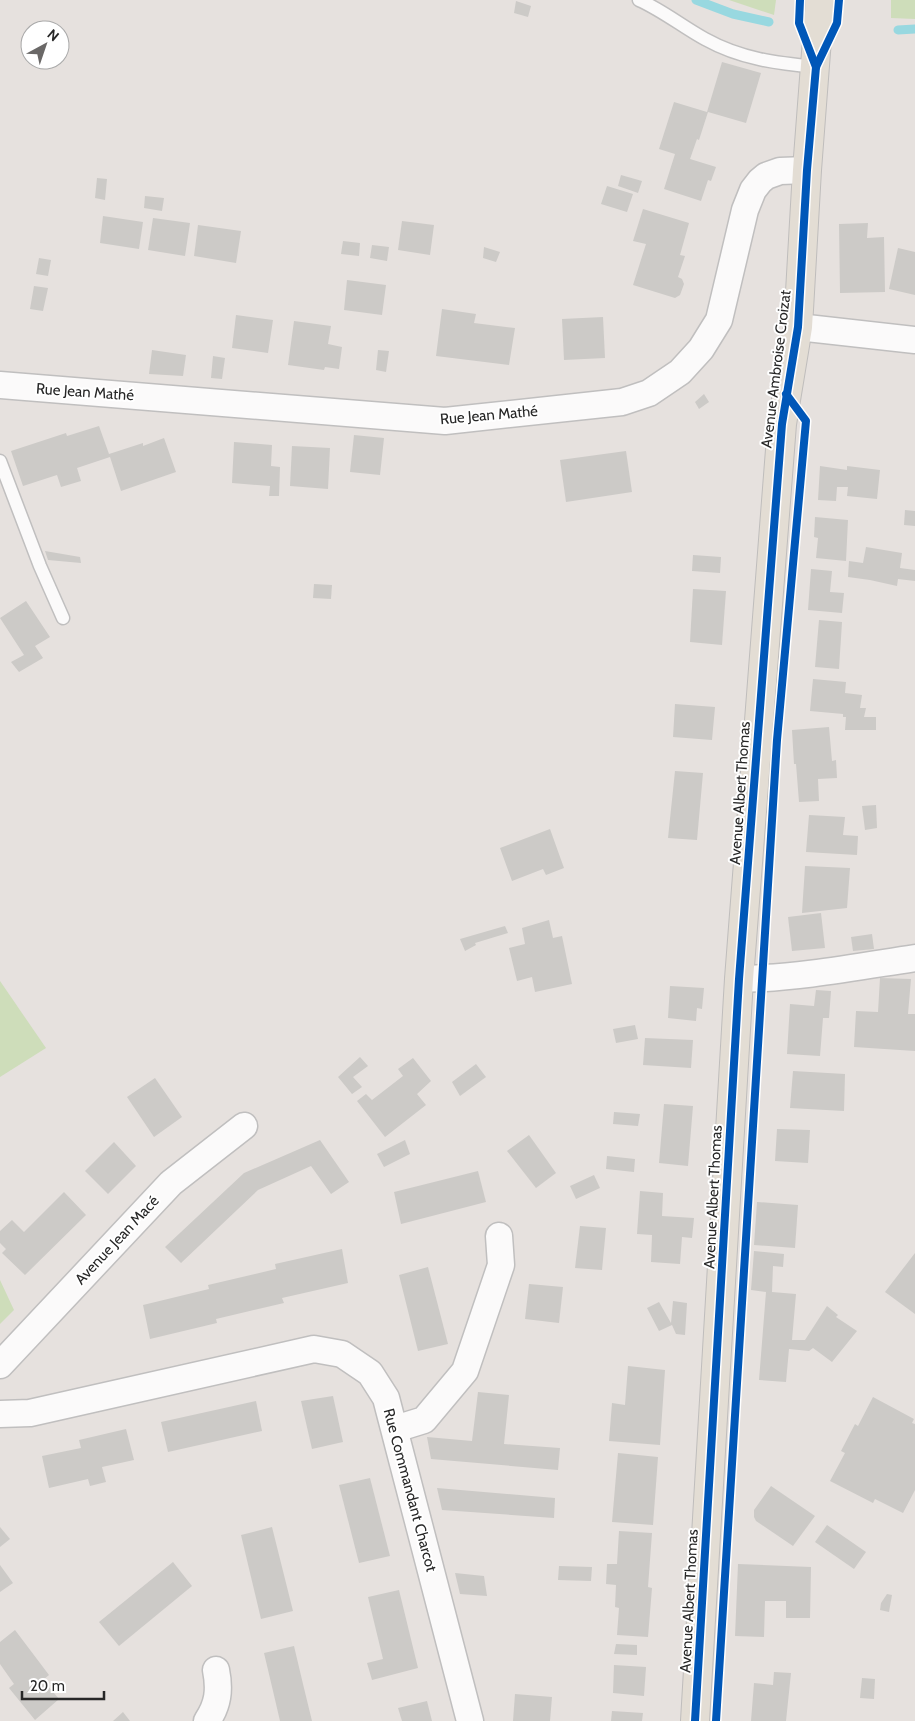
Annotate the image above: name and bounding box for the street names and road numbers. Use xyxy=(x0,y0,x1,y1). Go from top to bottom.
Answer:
street label: Avenue Ambroise Croizat xyxy=(757,289,795,449)
street label: Rue Jean Mathé xyxy=(35,380,135,404)
street label: Rue Jean Mathé xyxy=(439,402,539,428)
street label: Avenue Albert Thomas xyxy=(726,721,754,865)
street label: Avenue Albert Thomas xyxy=(700,1125,726,1269)
street label: Avenue Jean Macé xyxy=(71,1192,163,1288)
street label: Rue Commandant Charcot xyxy=(380,1406,440,1574)
street label: Avenue Albert Thomas xyxy=(676,1529,702,1673)

